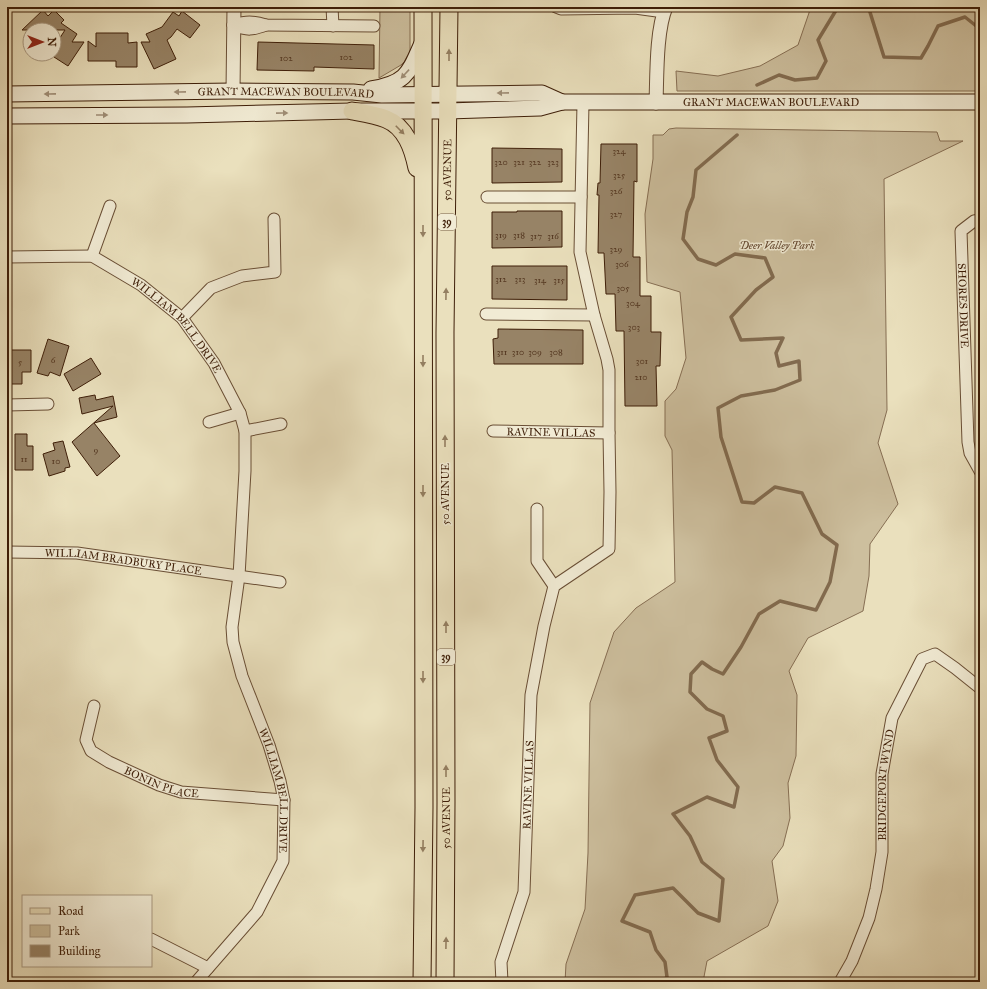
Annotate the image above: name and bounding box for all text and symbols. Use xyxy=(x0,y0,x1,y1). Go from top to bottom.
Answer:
north arrow xyxy=(22,22,62,62)
text: N xyxy=(45,37,58,47)
one-way arrow xyxy=(446,48,452,61)
house number: 102 xyxy=(339,51,353,62)
house number: 102 xyxy=(279,52,293,63)
one-way arrow xyxy=(401,69,410,79)
street label: GRANT MACEWAN BOULEVARD xyxy=(198,84,375,101)
one-way arrow xyxy=(173,89,186,95)
one-way arrow xyxy=(496,90,509,96)
one-way arrow xyxy=(43,91,56,97)
street label: GRANT MACEWAN BOULEVARD xyxy=(683,96,860,109)
one-way arrow xyxy=(276,110,289,116)
one-way arrow xyxy=(96,112,109,118)
one-way arrow xyxy=(395,125,405,135)
street label: 50 AVENUE xyxy=(440,139,454,201)
house number: 324 xyxy=(612,145,627,156)
house number: 320 xyxy=(494,156,508,167)
house number: 321 xyxy=(513,156,525,167)
house number: 322 xyxy=(529,156,542,167)
house number: 323 xyxy=(547,156,559,167)
house number: 325 xyxy=(613,169,626,180)
house number: 326 xyxy=(610,185,623,196)
house number: 327 xyxy=(610,208,622,219)
road number: 39 xyxy=(438,214,456,230)
one-way arrow xyxy=(420,225,426,238)
house number: 319 xyxy=(495,229,507,240)
house number: 318 xyxy=(513,229,525,240)
house number: 317 xyxy=(530,230,542,241)
house number: 316 xyxy=(547,230,559,241)
park label: Deer Valley Park xyxy=(739,239,815,252)
house number: 329 xyxy=(610,243,623,254)
house number: 306 xyxy=(615,258,629,269)
street label: SHORES DRIVE xyxy=(956,263,971,348)
house number: 312 xyxy=(495,273,507,284)
house number: 313 xyxy=(515,273,526,284)
street label: WILLIAM BELL DRIVE xyxy=(129,274,224,375)
house number: 314 xyxy=(534,274,547,285)
house number: 315 xyxy=(553,274,565,285)
house number: 305 xyxy=(616,282,630,293)
one-way arrow xyxy=(442,288,449,300)
house number: 304 xyxy=(626,297,641,308)
house number: 303 xyxy=(628,321,641,332)
house number: 311 xyxy=(497,346,508,357)
house number: 310 xyxy=(512,346,524,357)
house number: 309 xyxy=(528,346,542,357)
house number: 308 xyxy=(549,346,563,357)
house number: 6 xyxy=(51,354,56,365)
one-way arrow xyxy=(420,355,426,368)
house number: 301 xyxy=(636,355,649,366)
house number: 5 xyxy=(18,356,23,367)
house number: 210 xyxy=(634,371,648,382)
street label: RAVINE VILLAS xyxy=(506,425,596,439)
one-way arrow xyxy=(442,434,448,447)
house number: 9 xyxy=(94,444,99,455)
house number: 11 xyxy=(20,453,28,464)
house number: 10 xyxy=(52,455,60,466)
street label: 50 AVENUE xyxy=(439,463,452,525)
one-way arrow xyxy=(420,485,426,498)
street label: WILLIAM BRADBURY PLACE xyxy=(45,546,203,577)
one-way arrow xyxy=(443,620,449,633)
road number: 39 xyxy=(437,649,455,665)
one-way arrow xyxy=(420,671,426,684)
street label: WILLIAM BELL DRIVE xyxy=(257,726,291,853)
street label: BRIDGEPORT WYND xyxy=(876,728,896,841)
street label: RAVINE VILLAS xyxy=(520,740,536,829)
street label: BONIN PLACE xyxy=(122,763,200,800)
one-way arrow xyxy=(443,764,449,777)
street label: 50 AVENUE xyxy=(439,787,453,849)
one-way arrow xyxy=(420,840,426,853)
legend xyxy=(22,895,152,967)
text: Road xyxy=(58,904,84,918)
text: Park xyxy=(58,924,80,938)
one-way arrow xyxy=(442,937,449,949)
text: Building xyxy=(58,944,101,959)

